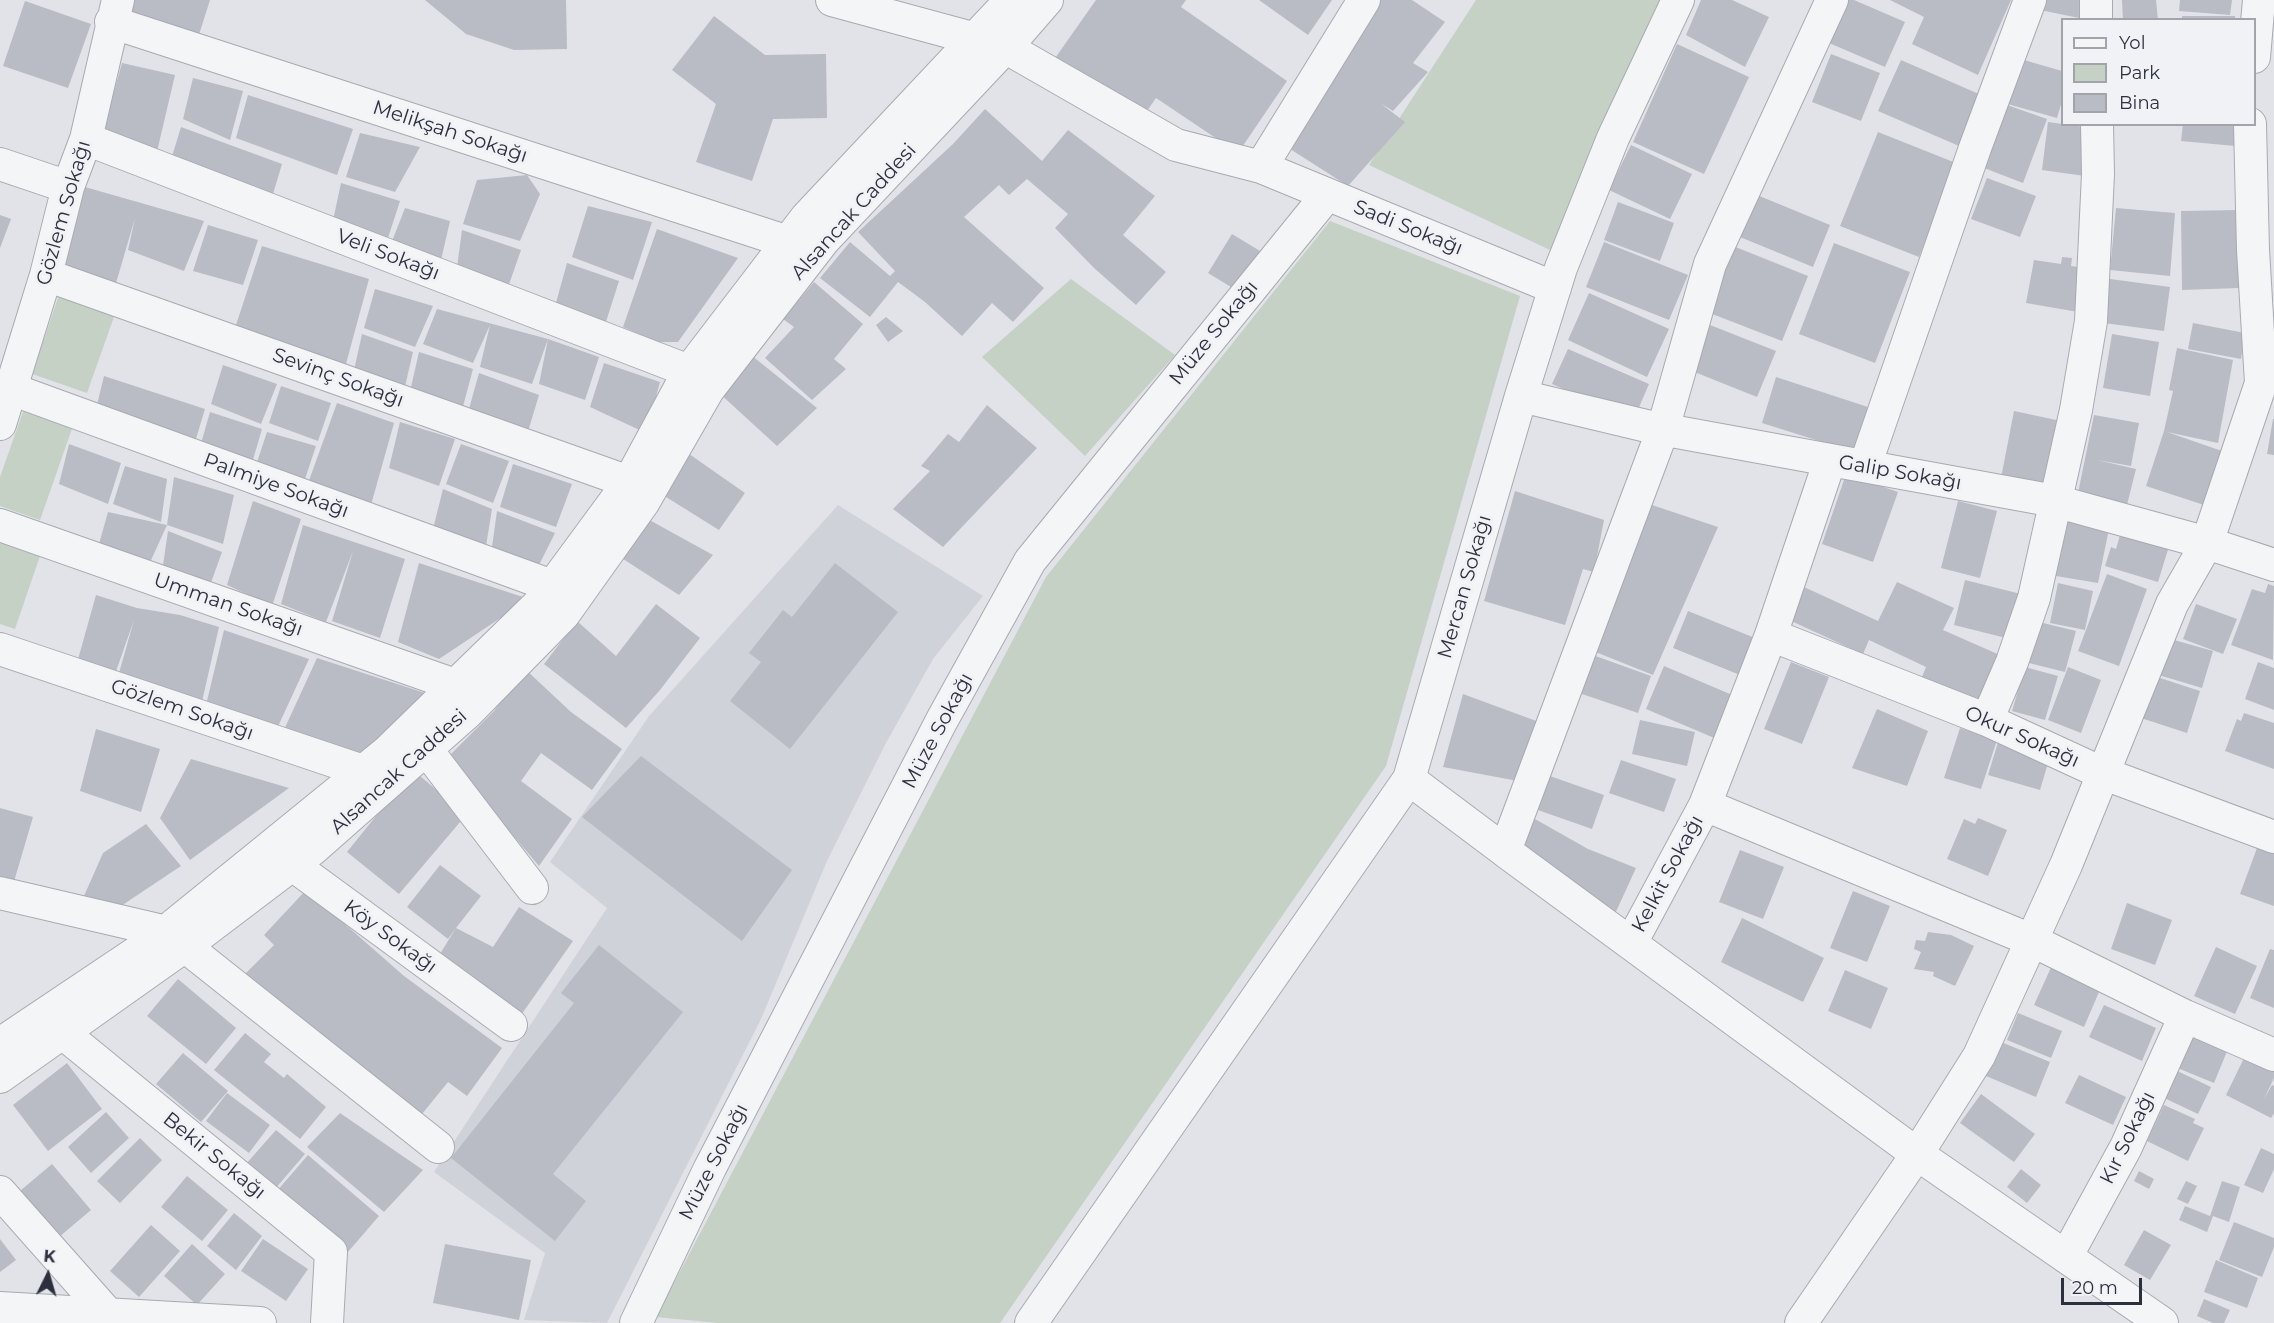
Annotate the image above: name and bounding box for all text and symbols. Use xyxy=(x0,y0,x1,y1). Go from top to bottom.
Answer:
legend xyxy=(2061,18,2256,126)
text: Yol xyxy=(2119,32,2145,54)
text: Park xyxy=(2119,62,2160,84)
text: Bina xyxy=(2119,92,2160,114)
street label: Melikşah Sokağı xyxy=(370,96,530,168)
street label: Gözlem Sokağı xyxy=(32,138,96,288)
street label: Alsancak Caddesi xyxy=(786,139,922,285)
street label: Sadi Sokağı xyxy=(1350,195,1466,261)
street label: Veli Sokağı xyxy=(333,224,443,286)
street label: Müze Sokağı xyxy=(1165,276,1263,390)
street label: Sevinç Sokağı xyxy=(269,343,407,413)
street label: Palmiye Sokağı xyxy=(200,449,352,523)
street label: Galip Sokağı xyxy=(1837,450,1963,496)
street label: Mercan Sokağı xyxy=(1433,512,1497,662)
street label: Umman Sokağı xyxy=(150,568,306,642)
street label: Müze Sokağı xyxy=(898,669,978,793)
street label: Gözlem Sokağı xyxy=(107,674,257,746)
street label: Okur Sokağı xyxy=(1961,701,2083,773)
street label: Alsancak Caddesi xyxy=(326,704,472,840)
street label: Kelkit Sokağı xyxy=(1627,811,1709,937)
street label: Köy Sokağı xyxy=(339,895,441,979)
street label: Kır Sokağı xyxy=(2095,1088,2161,1188)
street label: Müze Sokağı xyxy=(674,1100,754,1224)
street label: Bekir Sokağı xyxy=(158,1107,270,1205)
north arrow xyxy=(18,1245,78,1305)
text: K xyxy=(43,1247,56,1267)
scale bar xyxy=(2064,1266,2145,1304)
text: 20 m xyxy=(2072,1277,2118,1299)

